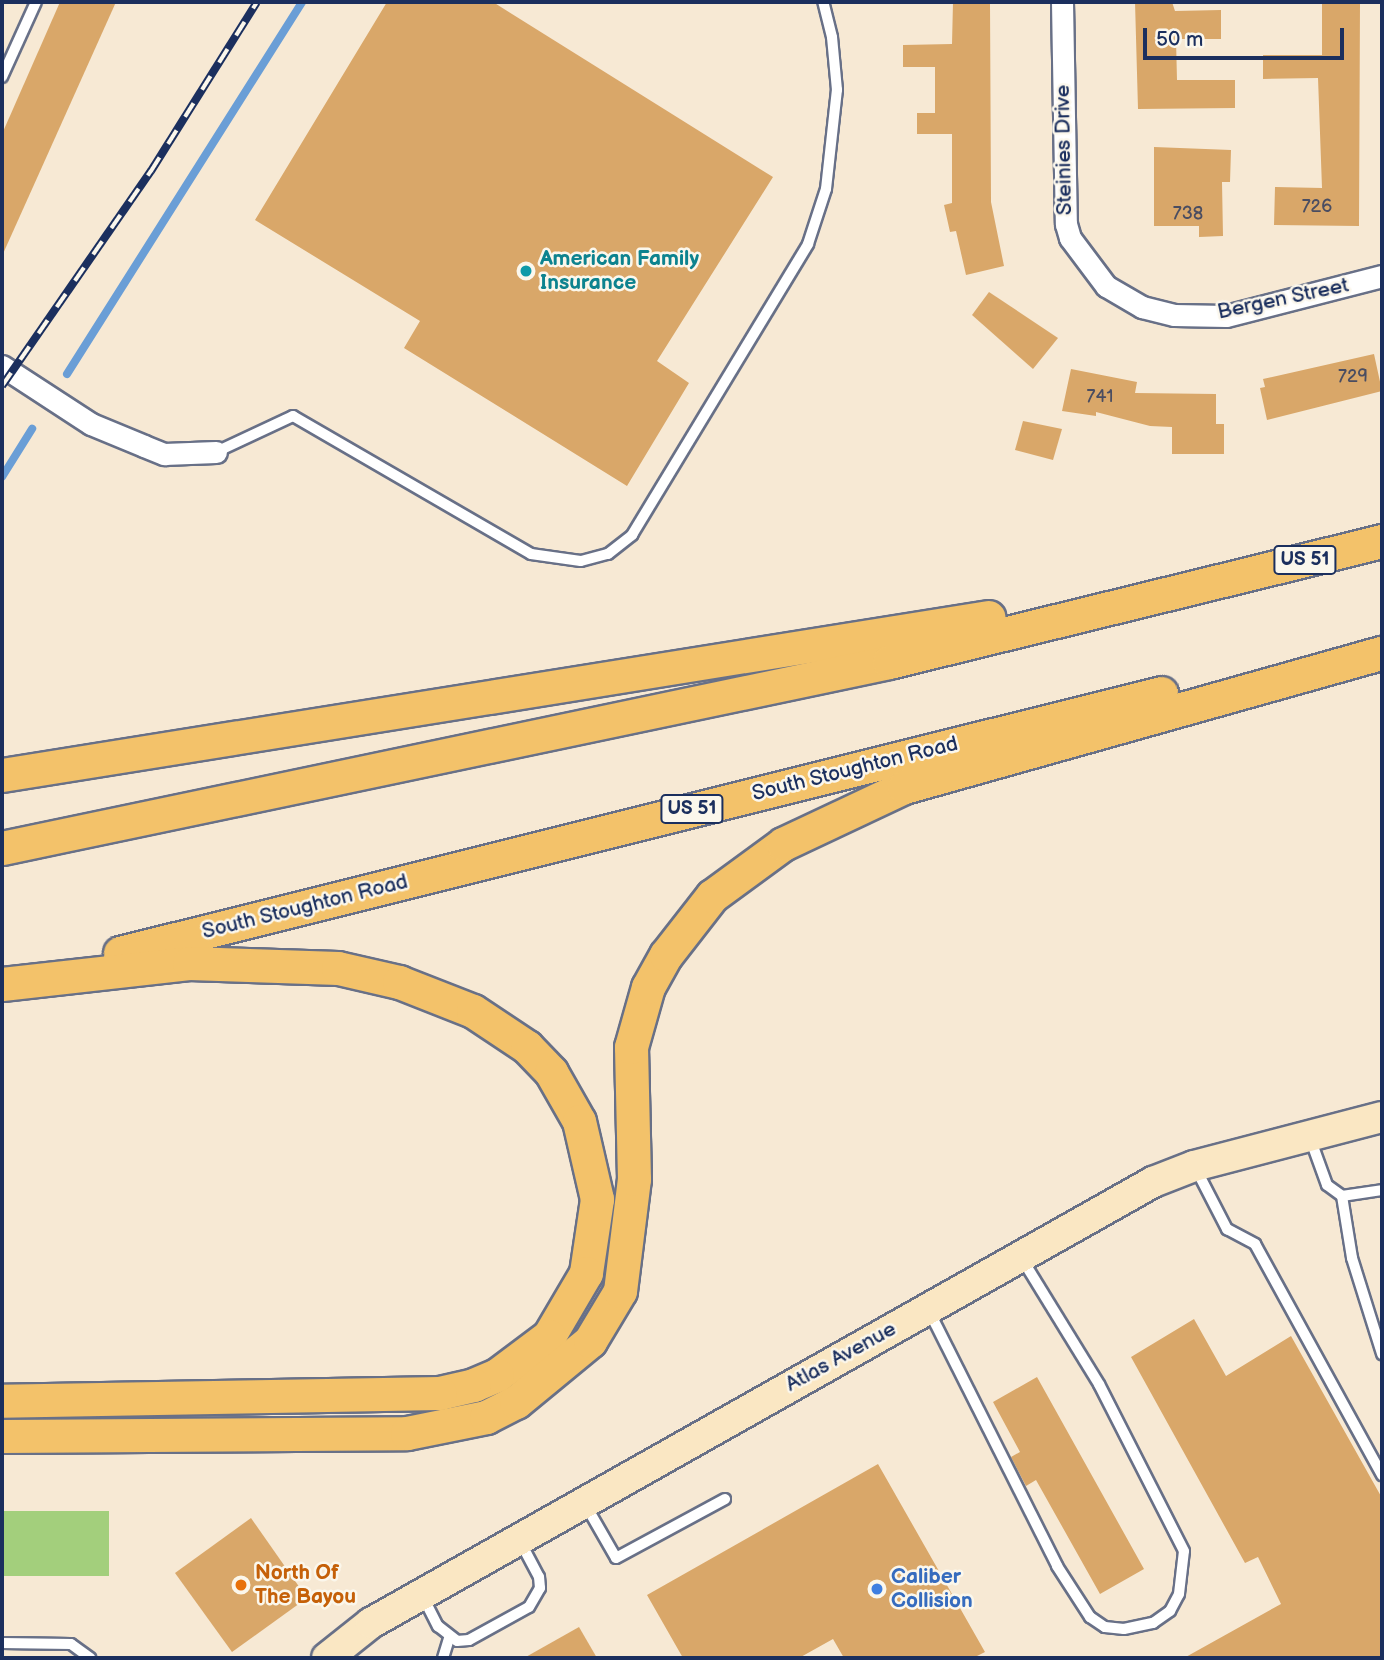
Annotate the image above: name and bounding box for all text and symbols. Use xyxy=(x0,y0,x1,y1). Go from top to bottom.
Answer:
scale bar xyxy=(1146,14,1347,58)
text: 50 m xyxy=(1156,27,1203,52)
street label: Steinies Drive xyxy=(1050,85,1078,215)
house number: 726 xyxy=(1302,196,1332,218)
house number: 738 xyxy=(1173,203,1203,225)
place label: American Family Insurance xyxy=(540,246,699,296)
marker: American Family Insurance xyxy=(518,263,534,279)
street label: Bergen Street xyxy=(1215,273,1351,325)
house number: 729 xyxy=(1338,366,1368,388)
house number: 741 xyxy=(1087,386,1113,408)
road number: US 51 xyxy=(1272,544,1338,576)
street label: South Stoughton Road xyxy=(749,731,961,807)
road number: US 51 xyxy=(659,794,725,824)
street label: South Stoughton Road xyxy=(199,869,411,945)
street label: Atlas Avenue xyxy=(781,1316,901,1398)
place label: North Of The Bayou xyxy=(255,1560,356,1610)
place label: Caliber Collision xyxy=(891,1564,973,1614)
marker: North Of The Bayou xyxy=(233,1577,249,1593)
marker: Caliber Collision xyxy=(869,1581,885,1597)

